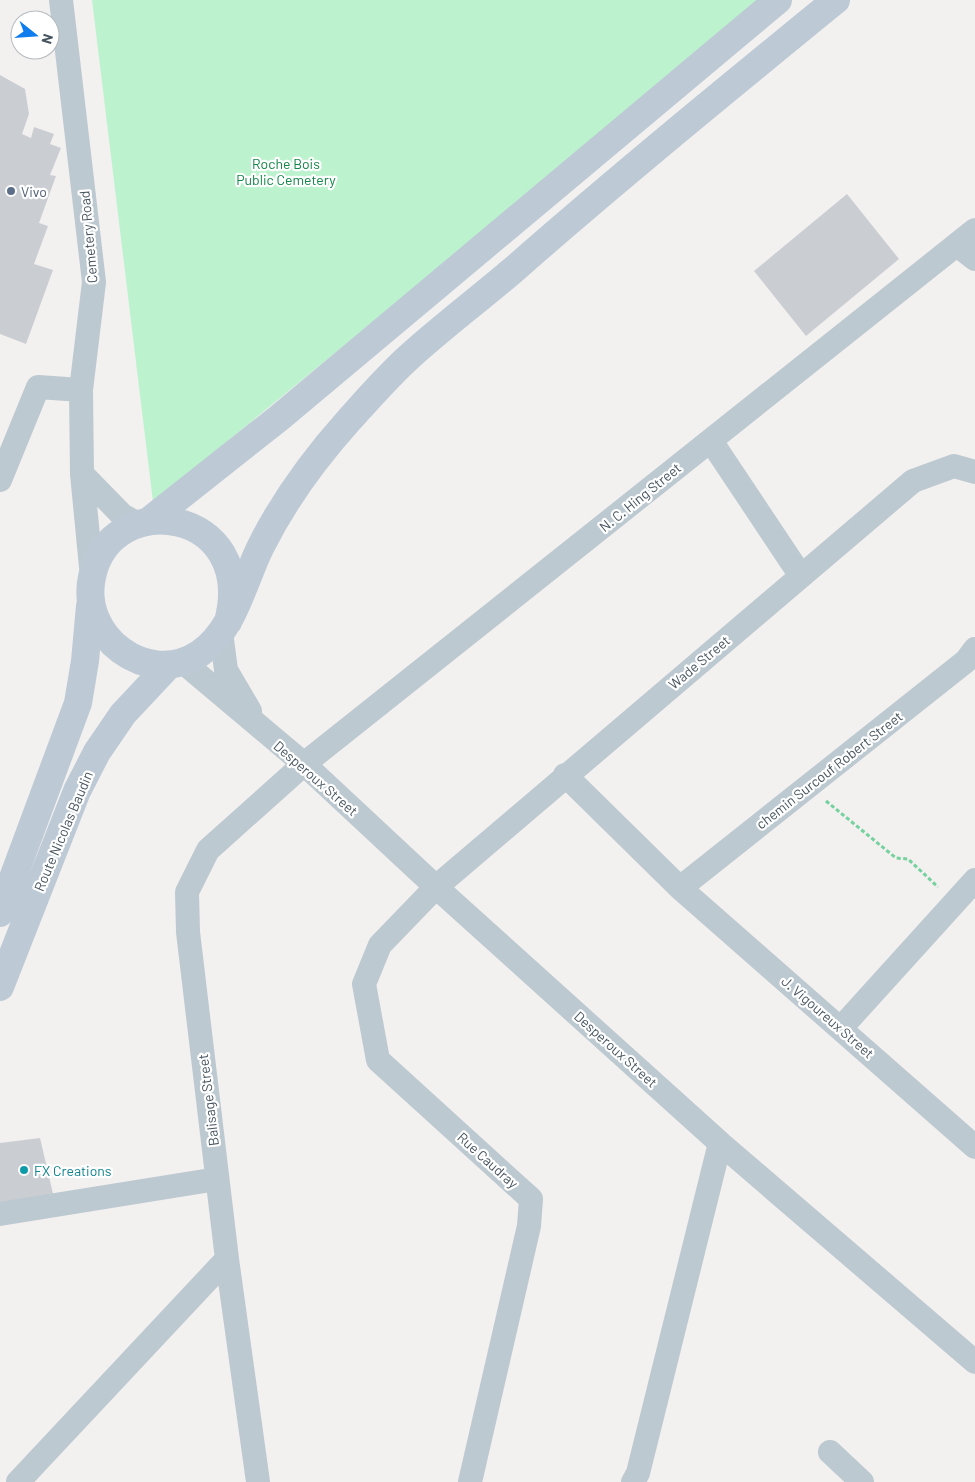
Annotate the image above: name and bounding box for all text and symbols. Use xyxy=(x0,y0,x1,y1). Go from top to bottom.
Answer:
north arrow xyxy=(10,10,60,60)
text: N xyxy=(38,32,57,46)
park label: Roche Bois Public Cemetery xyxy=(236,155,336,188)
place label: Vivo xyxy=(21,183,47,200)
marker: Vivo xyxy=(5,185,17,197)
street label: Cemetery Road xyxy=(75,190,101,284)
street label: N. C. Hing Street xyxy=(596,459,684,535)
street label: Wade Street xyxy=(665,631,733,693)
street label: chemin Surcouf Robert Street xyxy=(752,708,906,832)
street label: Desperoux Street xyxy=(271,737,361,819)
street label: Route Nicolas Baudin xyxy=(30,768,96,894)
street label: J. Vigoureux Street xyxy=(778,972,878,1062)
street label: Desperoux Street xyxy=(571,1007,661,1091)
street label: Balisage Street xyxy=(194,1053,222,1147)
street label: Rue Caudray xyxy=(454,1128,522,1192)
place label: FX Creations xyxy=(34,1162,112,1179)
marker: FX Creations xyxy=(18,1164,30,1176)

